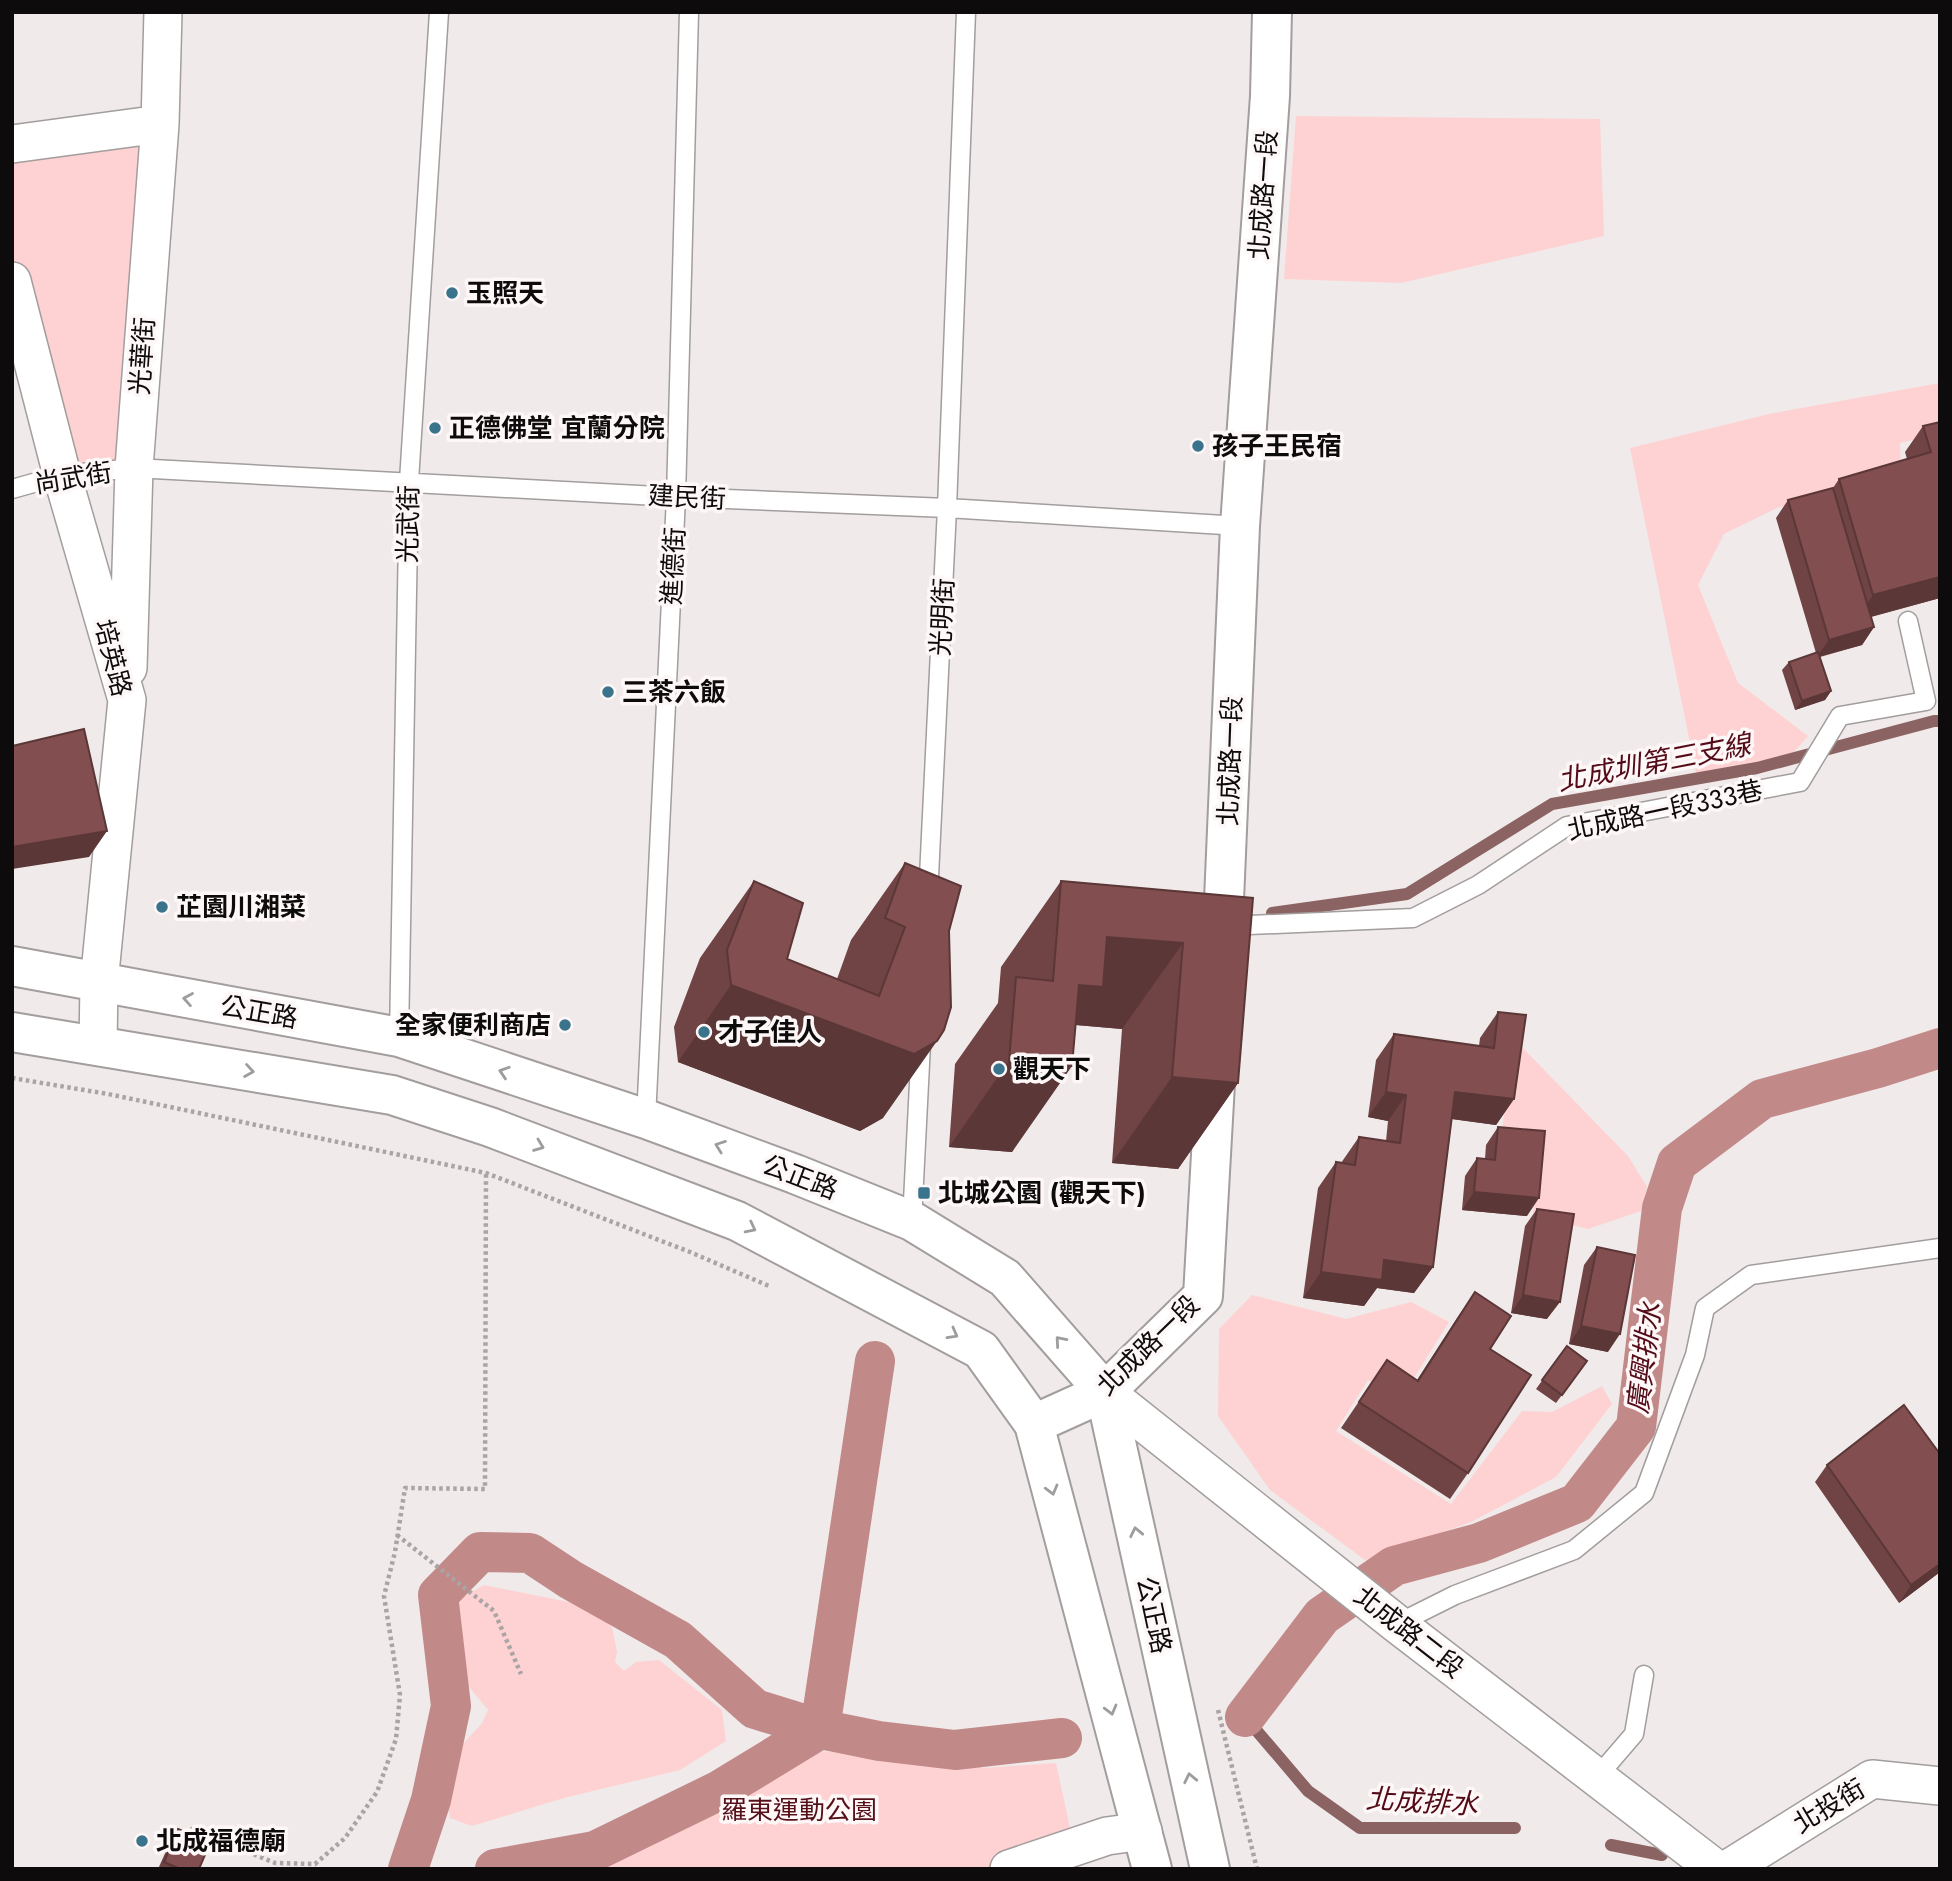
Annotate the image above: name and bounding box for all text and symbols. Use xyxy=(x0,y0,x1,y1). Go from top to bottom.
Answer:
street label: 北成路一段 xyxy=(1240,129,1286,261)
place label: 玉照天 xyxy=(466,274,544,312)
marker: 玉照天 xyxy=(444,285,460,301)
street label: 光華街 xyxy=(120,316,164,396)
place label: 正德佛堂 宜蘭分院 xyxy=(449,409,665,447)
marker: 正德佛堂 宜蘭分院 xyxy=(427,420,443,436)
place label: 孩子王民宿 xyxy=(1212,427,1342,465)
marker: 孩子王民宿 xyxy=(1190,438,1206,454)
street label: 尚武街 xyxy=(32,453,114,503)
street label: 建民街 xyxy=(647,476,727,518)
street label: 光武街 xyxy=(388,485,428,563)
street label: 進德街 xyxy=(652,526,694,606)
street label: 光明街 xyxy=(921,577,963,657)
street label: 培英路 xyxy=(85,616,141,700)
place label: 三茶六飯 xyxy=(622,673,726,711)
marker: 三茶六飯 xyxy=(600,684,616,700)
street label: 北成路一段 xyxy=(1209,695,1251,827)
water label: 北成圳第三支線 xyxy=(1554,723,1757,801)
street label: 北成路一段333巷 xyxy=(1564,771,1766,849)
place label: 芷園川湘菜 xyxy=(176,888,306,926)
marker: 芷園川湘菜 xyxy=(154,899,170,915)
street label: 公正路 xyxy=(217,987,301,1037)
one-way arrow xyxy=(182,992,194,1007)
place label: 全家便利商店 xyxy=(395,1006,551,1044)
place label: 才子佳人 xyxy=(718,1013,822,1051)
marker: 全家便利商店 xyxy=(557,1017,573,1033)
marker: 才子佳人 xyxy=(696,1024,712,1040)
place label: 觀天下 xyxy=(1013,1050,1091,1088)
marker: 觀天下 xyxy=(991,1061,1007,1077)
one-way arrow xyxy=(243,1063,255,1078)
one-way arrow xyxy=(499,1066,511,1080)
one-way arrow xyxy=(533,1137,545,1151)
one-way arrow xyxy=(714,1140,726,1154)
street label: 公正路 xyxy=(757,1145,843,1209)
place label: 北城公園 (觀天下) xyxy=(938,1174,1146,1212)
marker: 北城公園 (觀天下) xyxy=(916,1185,932,1201)
one-way arrow xyxy=(744,1220,756,1234)
street label: 北成路一段 xyxy=(1088,1286,1208,1404)
water label: 廣興排水 xyxy=(1617,1298,1672,1416)
one-way arrow xyxy=(945,1326,958,1339)
one-way arrow xyxy=(1056,1336,1068,1349)
one-way arrow xyxy=(1044,1484,1058,1496)
one-way arrow xyxy=(1129,1526,1144,1538)
street label: 公正路 xyxy=(1127,1573,1181,1657)
street label: 北成路二段 xyxy=(1346,1577,1472,1687)
one-way arrow xyxy=(1102,1704,1117,1716)
street label: 北投街 xyxy=(1786,1770,1872,1842)
one-way arrow xyxy=(1184,1772,1198,1784)
water label: 北成排水 xyxy=(1365,1778,1481,1825)
park label: 羅東運動公園 xyxy=(721,1791,877,1829)
place label: 北成福德廟 xyxy=(156,1822,286,1860)
marker: 北成福德廟 xyxy=(134,1833,150,1849)

